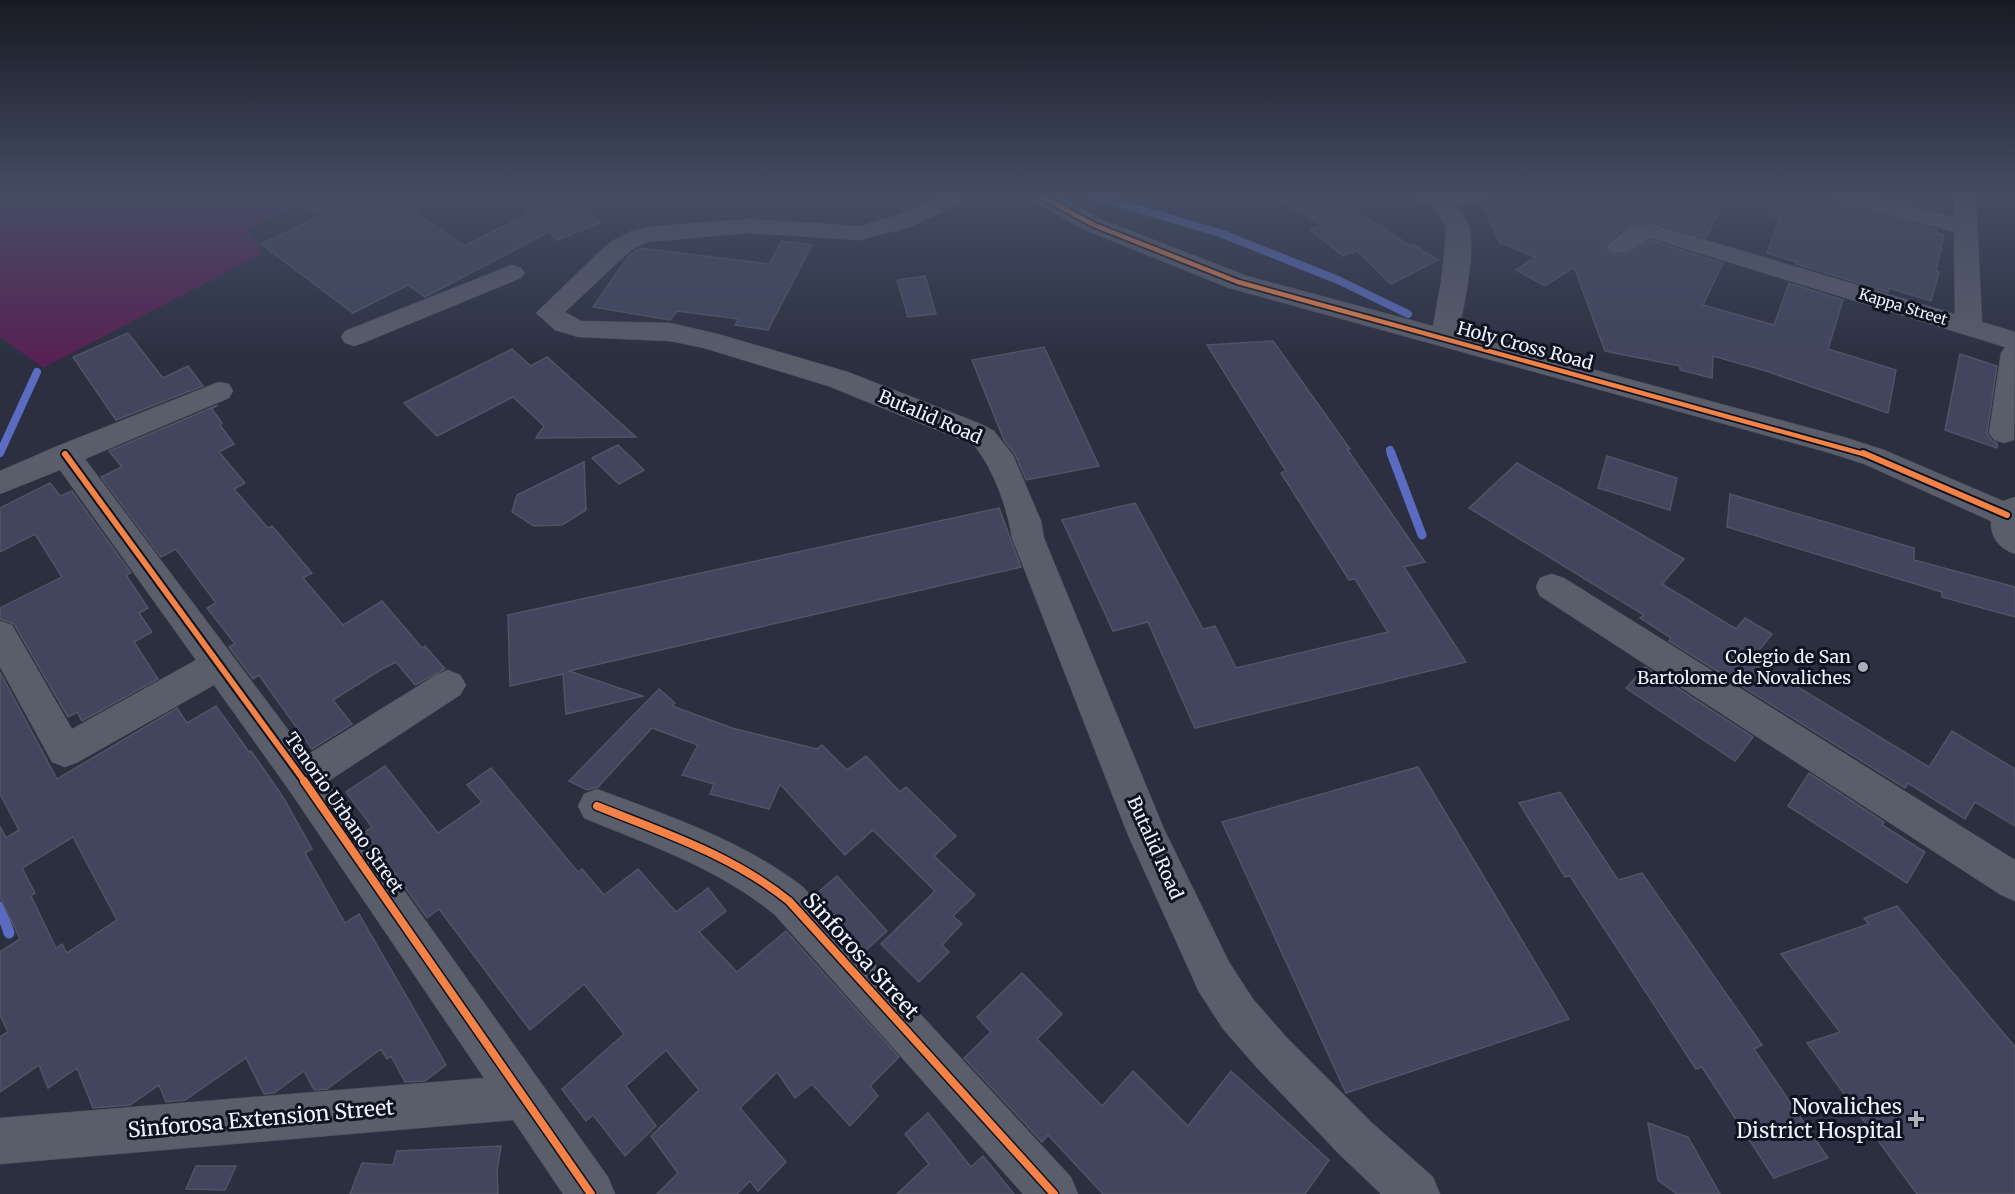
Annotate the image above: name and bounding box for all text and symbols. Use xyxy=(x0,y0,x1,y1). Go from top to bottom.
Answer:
street label: Kappa Street xyxy=(1856,284,1950,329)
street label: Holy Cross Road xyxy=(1455,316,1596,375)
street label: Butalid Road xyxy=(875,384,986,449)
place label: Colegio de San Bartolome de Novaliches xyxy=(1637,645,1851,689)
marker: Colegio de San Bartolome de Novaliches xyxy=(1856,660,1870,674)
street label: Tenorio Urbano Street xyxy=(280,728,409,898)
street label: Butalid Road xyxy=(1123,793,1188,903)
street label: Sinforosa Street xyxy=(798,887,925,1024)
street label: Sinforosa Extension Street xyxy=(127,1093,395,1144)
place label: Novaliches District Hospital xyxy=(1736,1093,1902,1144)
marker: Novaliches District Hospital xyxy=(1907,1110,1925,1128)

